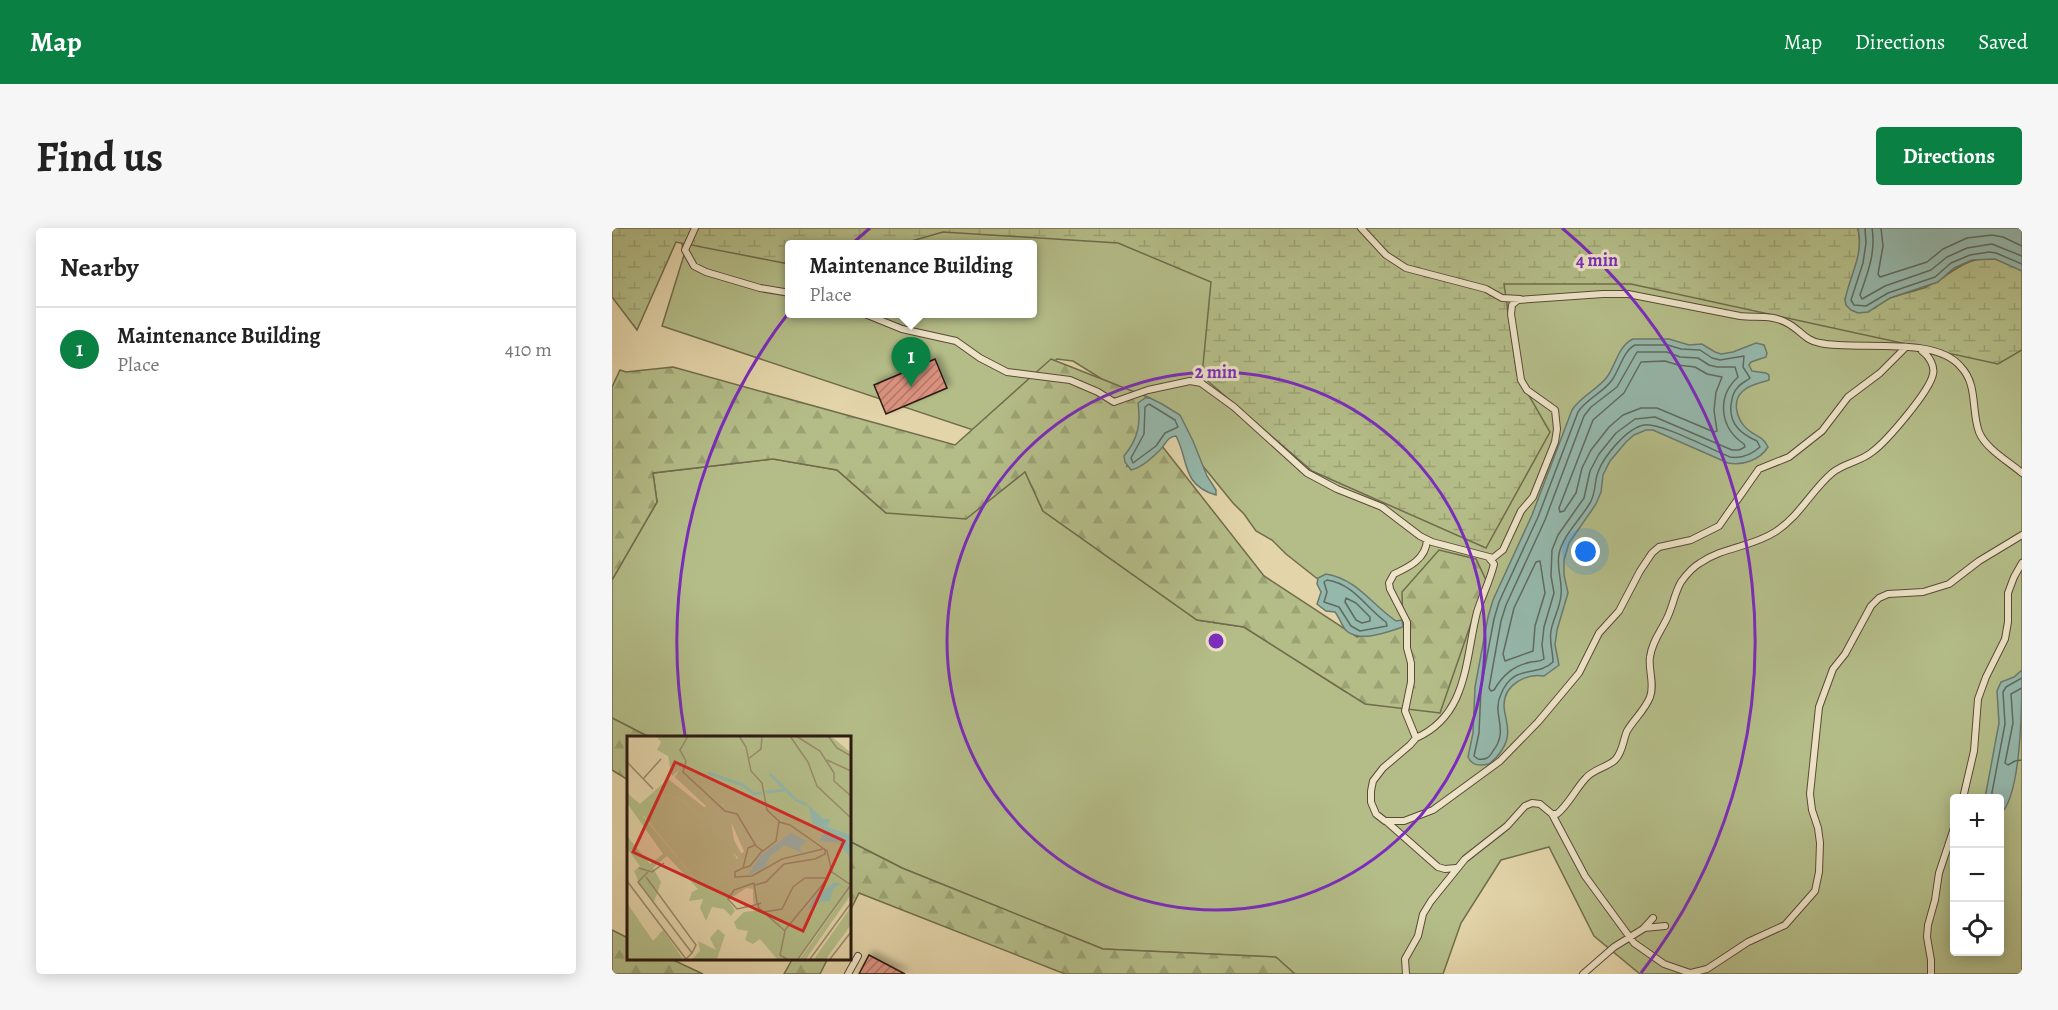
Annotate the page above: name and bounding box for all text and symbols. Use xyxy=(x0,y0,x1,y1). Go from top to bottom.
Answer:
text: Map xyxy=(30,23,82,61)
text: Map xyxy=(1784,28,1822,56)
text: Directions xyxy=(1855,28,1945,56)
text: Saved xyxy=(1978,28,2028,56)
button: Directions xyxy=(1876,127,2022,185)
text: Find us xyxy=(36,128,163,185)
popup xyxy=(785,240,1037,318)
text: 4 min xyxy=(1576,248,1618,272)
text: Nearby xyxy=(60,250,139,285)
text: Maintenance Building xyxy=(809,251,1013,281)
text: Place xyxy=(809,281,852,308)
text: Maintenance Building xyxy=(117,321,321,351)
text: 1 xyxy=(76,336,83,363)
text: 410 m xyxy=(505,336,552,363)
pin: 1 xyxy=(892,338,930,387)
text: Place xyxy=(117,351,159,378)
text: 2 min xyxy=(1195,360,1237,384)
your location xyxy=(1571,537,1600,566)
centre of rings xyxy=(1206,631,1226,651)
inset map xyxy=(627,736,850,959)
map controls xyxy=(1950,794,2004,956)
button: + xyxy=(1950,794,2004,848)
button: − xyxy=(1950,848,2004,902)
button: locate xyxy=(1950,902,2004,956)

